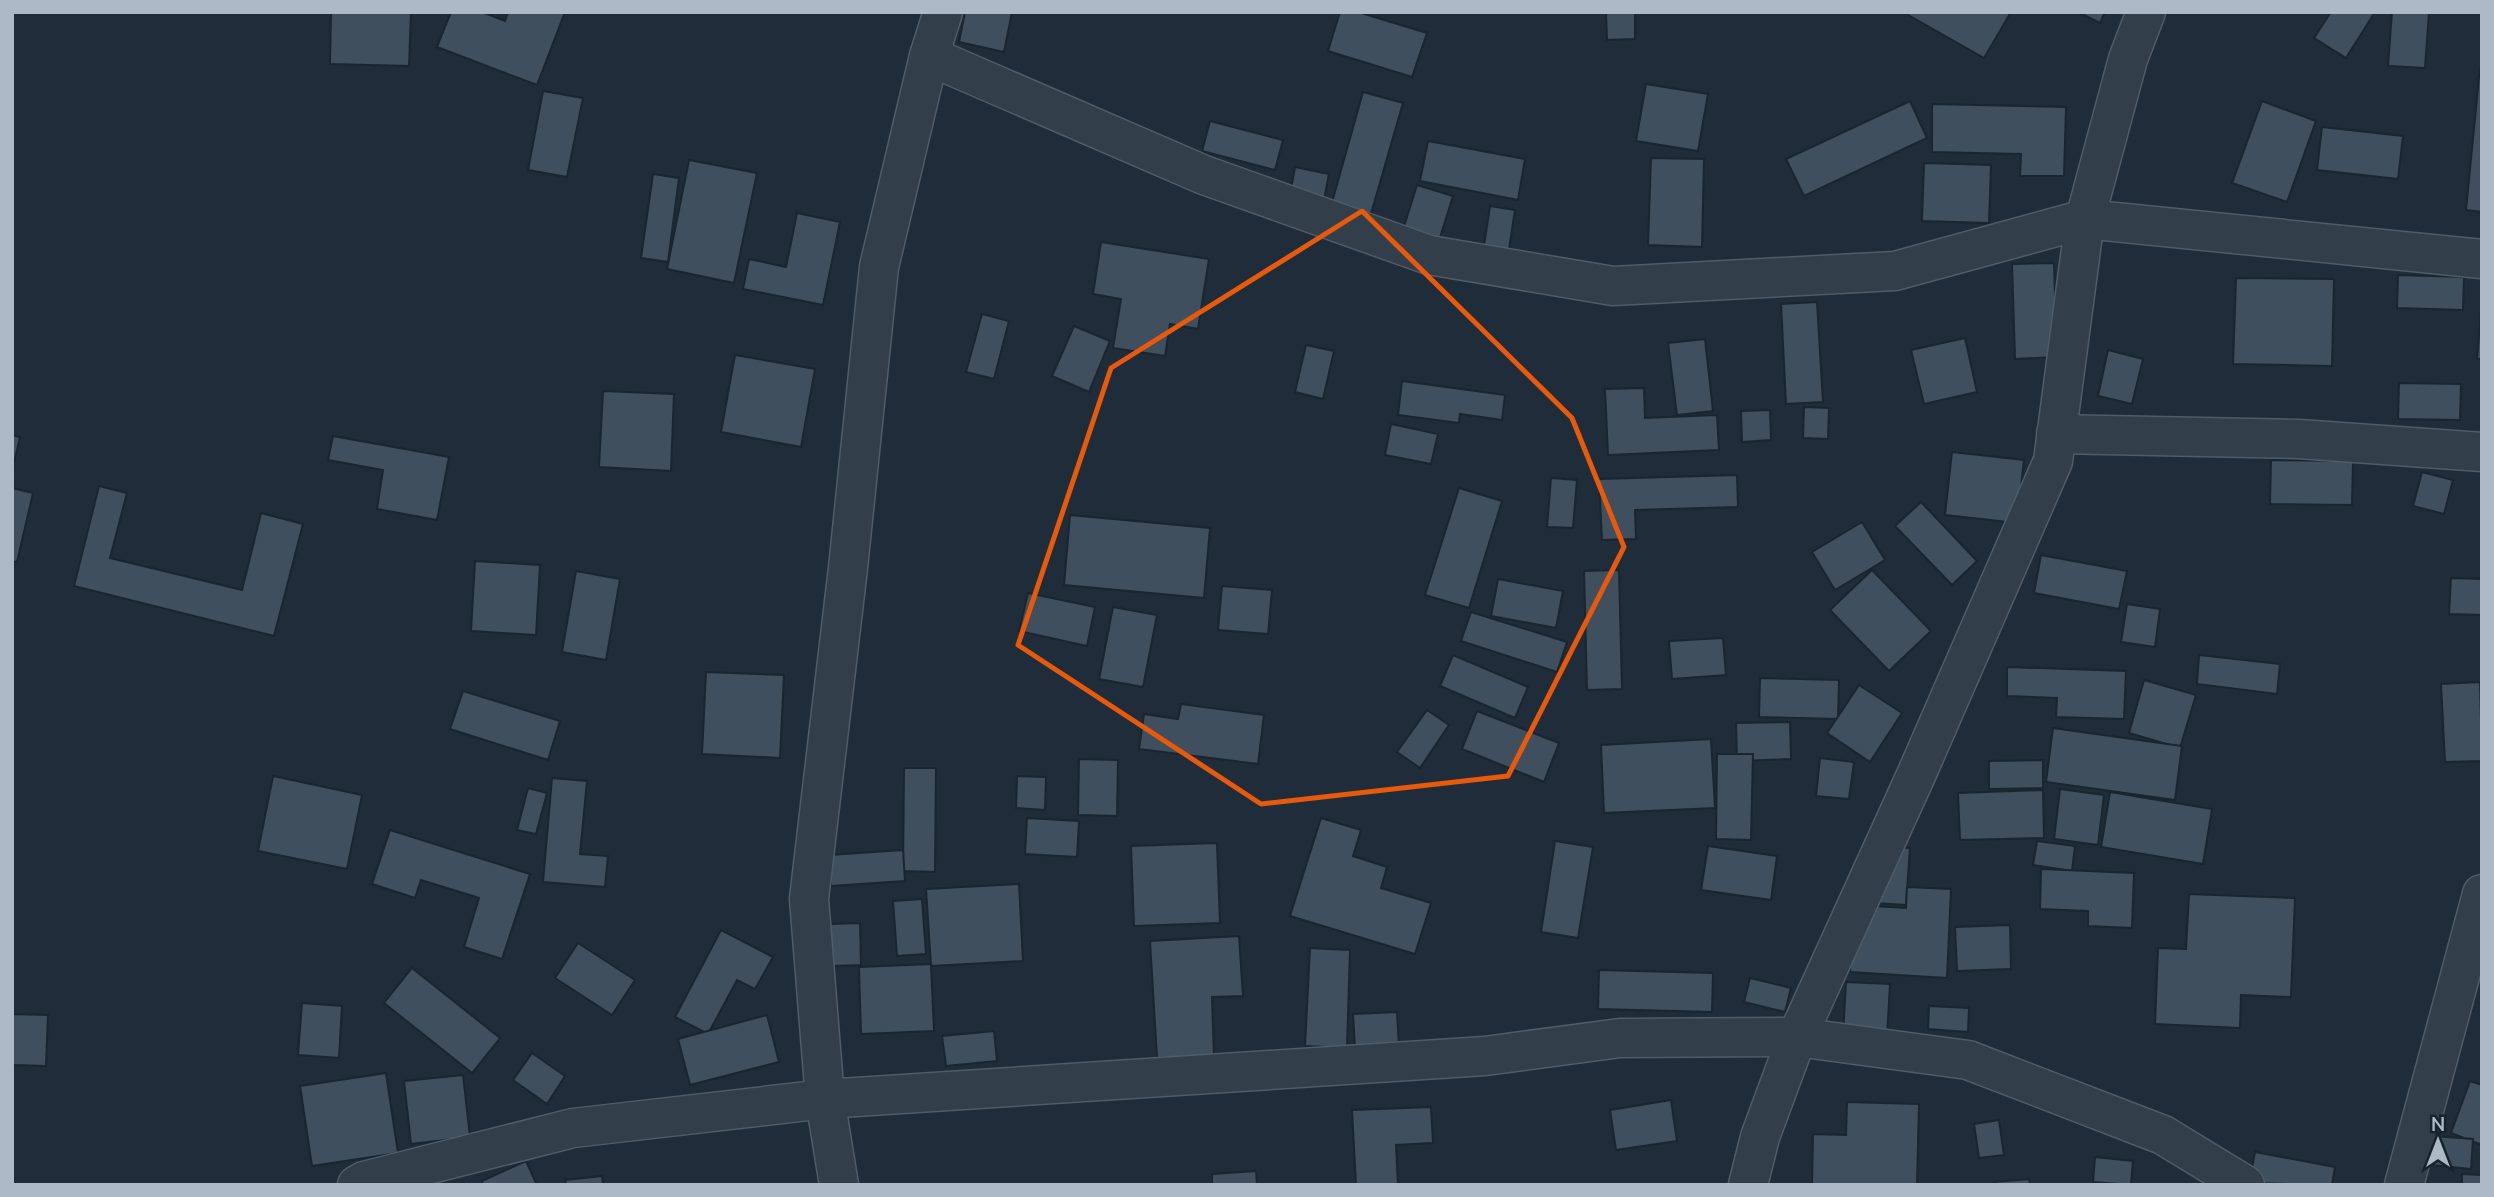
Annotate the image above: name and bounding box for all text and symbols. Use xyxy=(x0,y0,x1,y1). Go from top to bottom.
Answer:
north arrow xyxy=(2403,1106,2473,1176)
text: N xyxy=(2431,1112,2445,1138)

